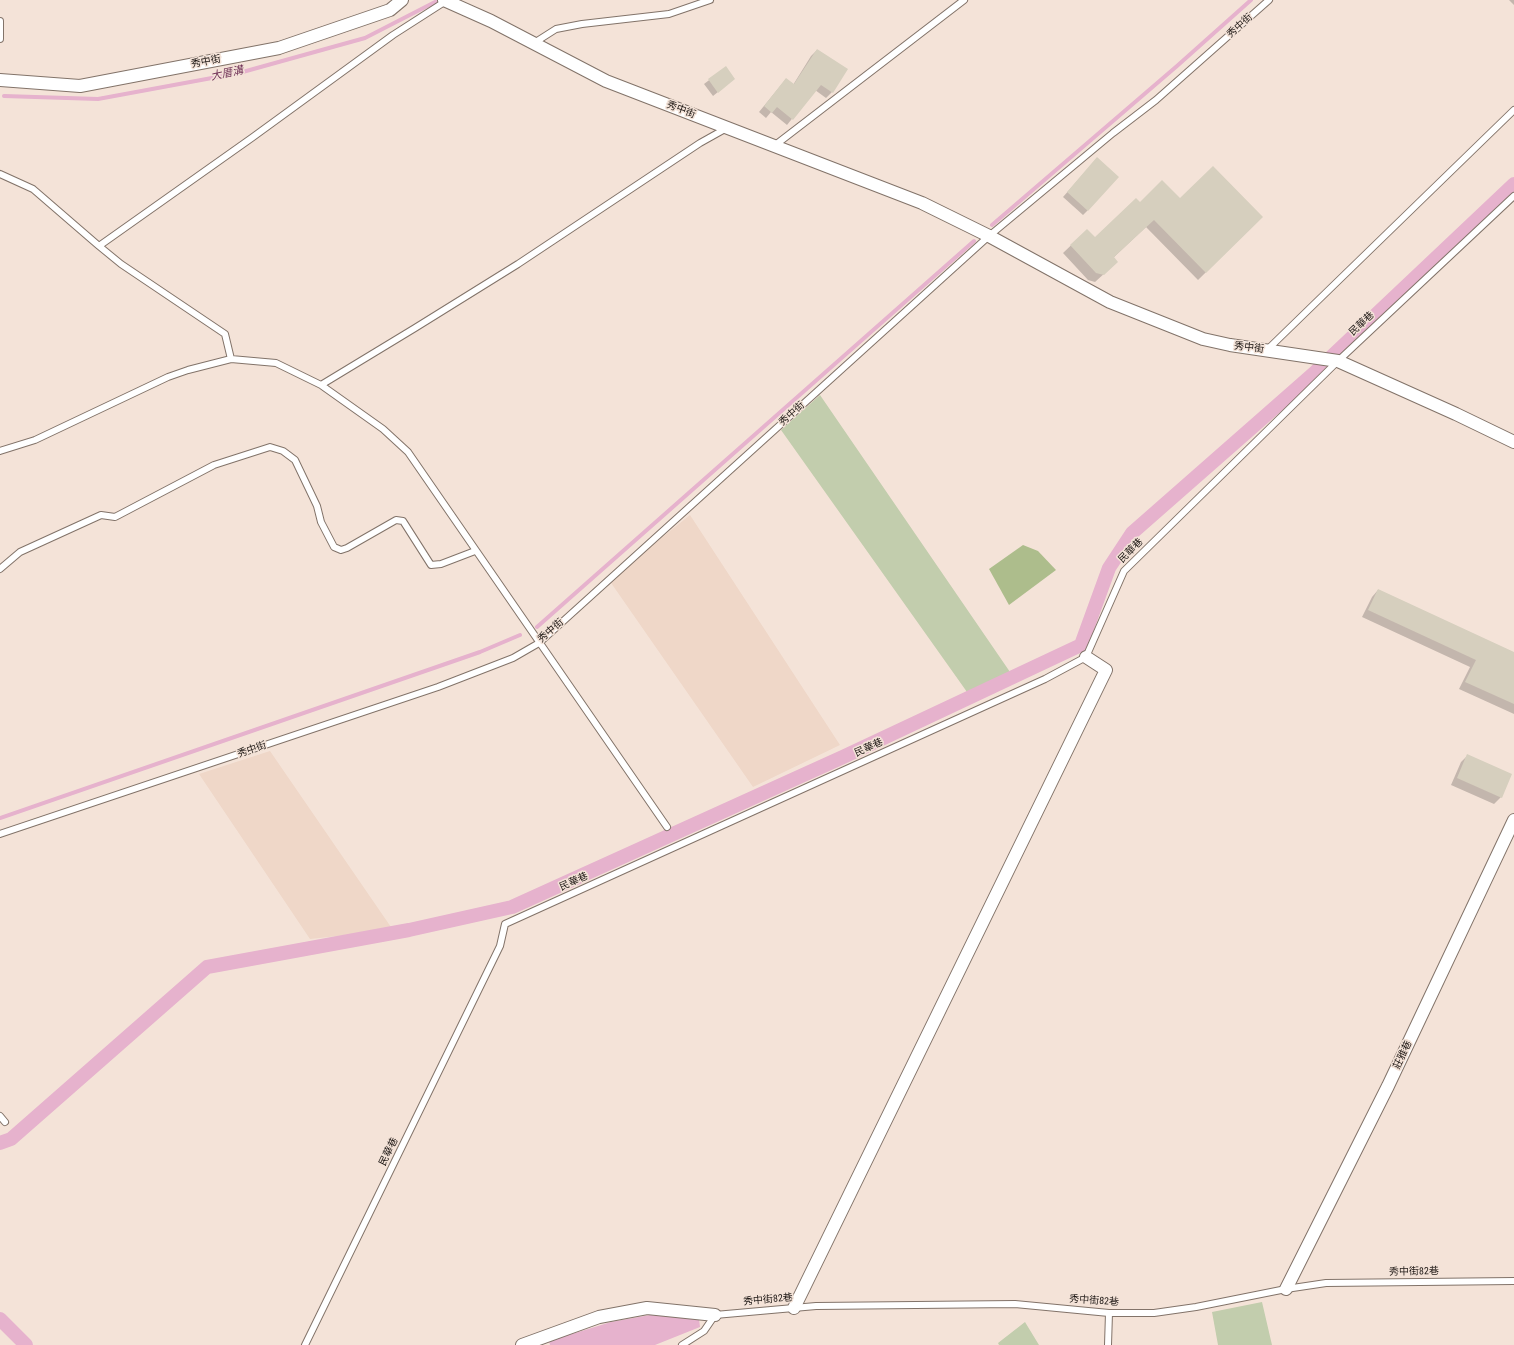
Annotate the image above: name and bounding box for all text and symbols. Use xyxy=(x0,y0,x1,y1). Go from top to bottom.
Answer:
street label: 秀中街 xyxy=(1225,12,1255,40)
street label: 秀中街 xyxy=(190,53,222,71)
water label: 大厝溝 xyxy=(209,64,245,84)
street label: 秀中街 xyxy=(665,99,697,121)
street label: 民華巷 xyxy=(1347,309,1377,339)
street label: 秀中街 xyxy=(1233,340,1265,356)
street label: 秀中街 xyxy=(777,400,807,428)
street label: 民華巷 xyxy=(1116,536,1146,566)
street label: 秀中街 xyxy=(536,617,566,645)
street label: 民華巷 xyxy=(853,736,885,760)
street label: 秀中街 xyxy=(236,739,268,761)
street label: 民華巷 xyxy=(558,870,590,894)
street label: 莊雅巷 xyxy=(1391,1039,1415,1071)
street label: 民華巷 xyxy=(377,1136,401,1168)
street label: 秀中街82巷 xyxy=(1389,1266,1439,1278)
street label: 秀中街82巷 xyxy=(743,1292,793,1308)
street label: 秀中街82巷 xyxy=(1069,1293,1119,1309)

